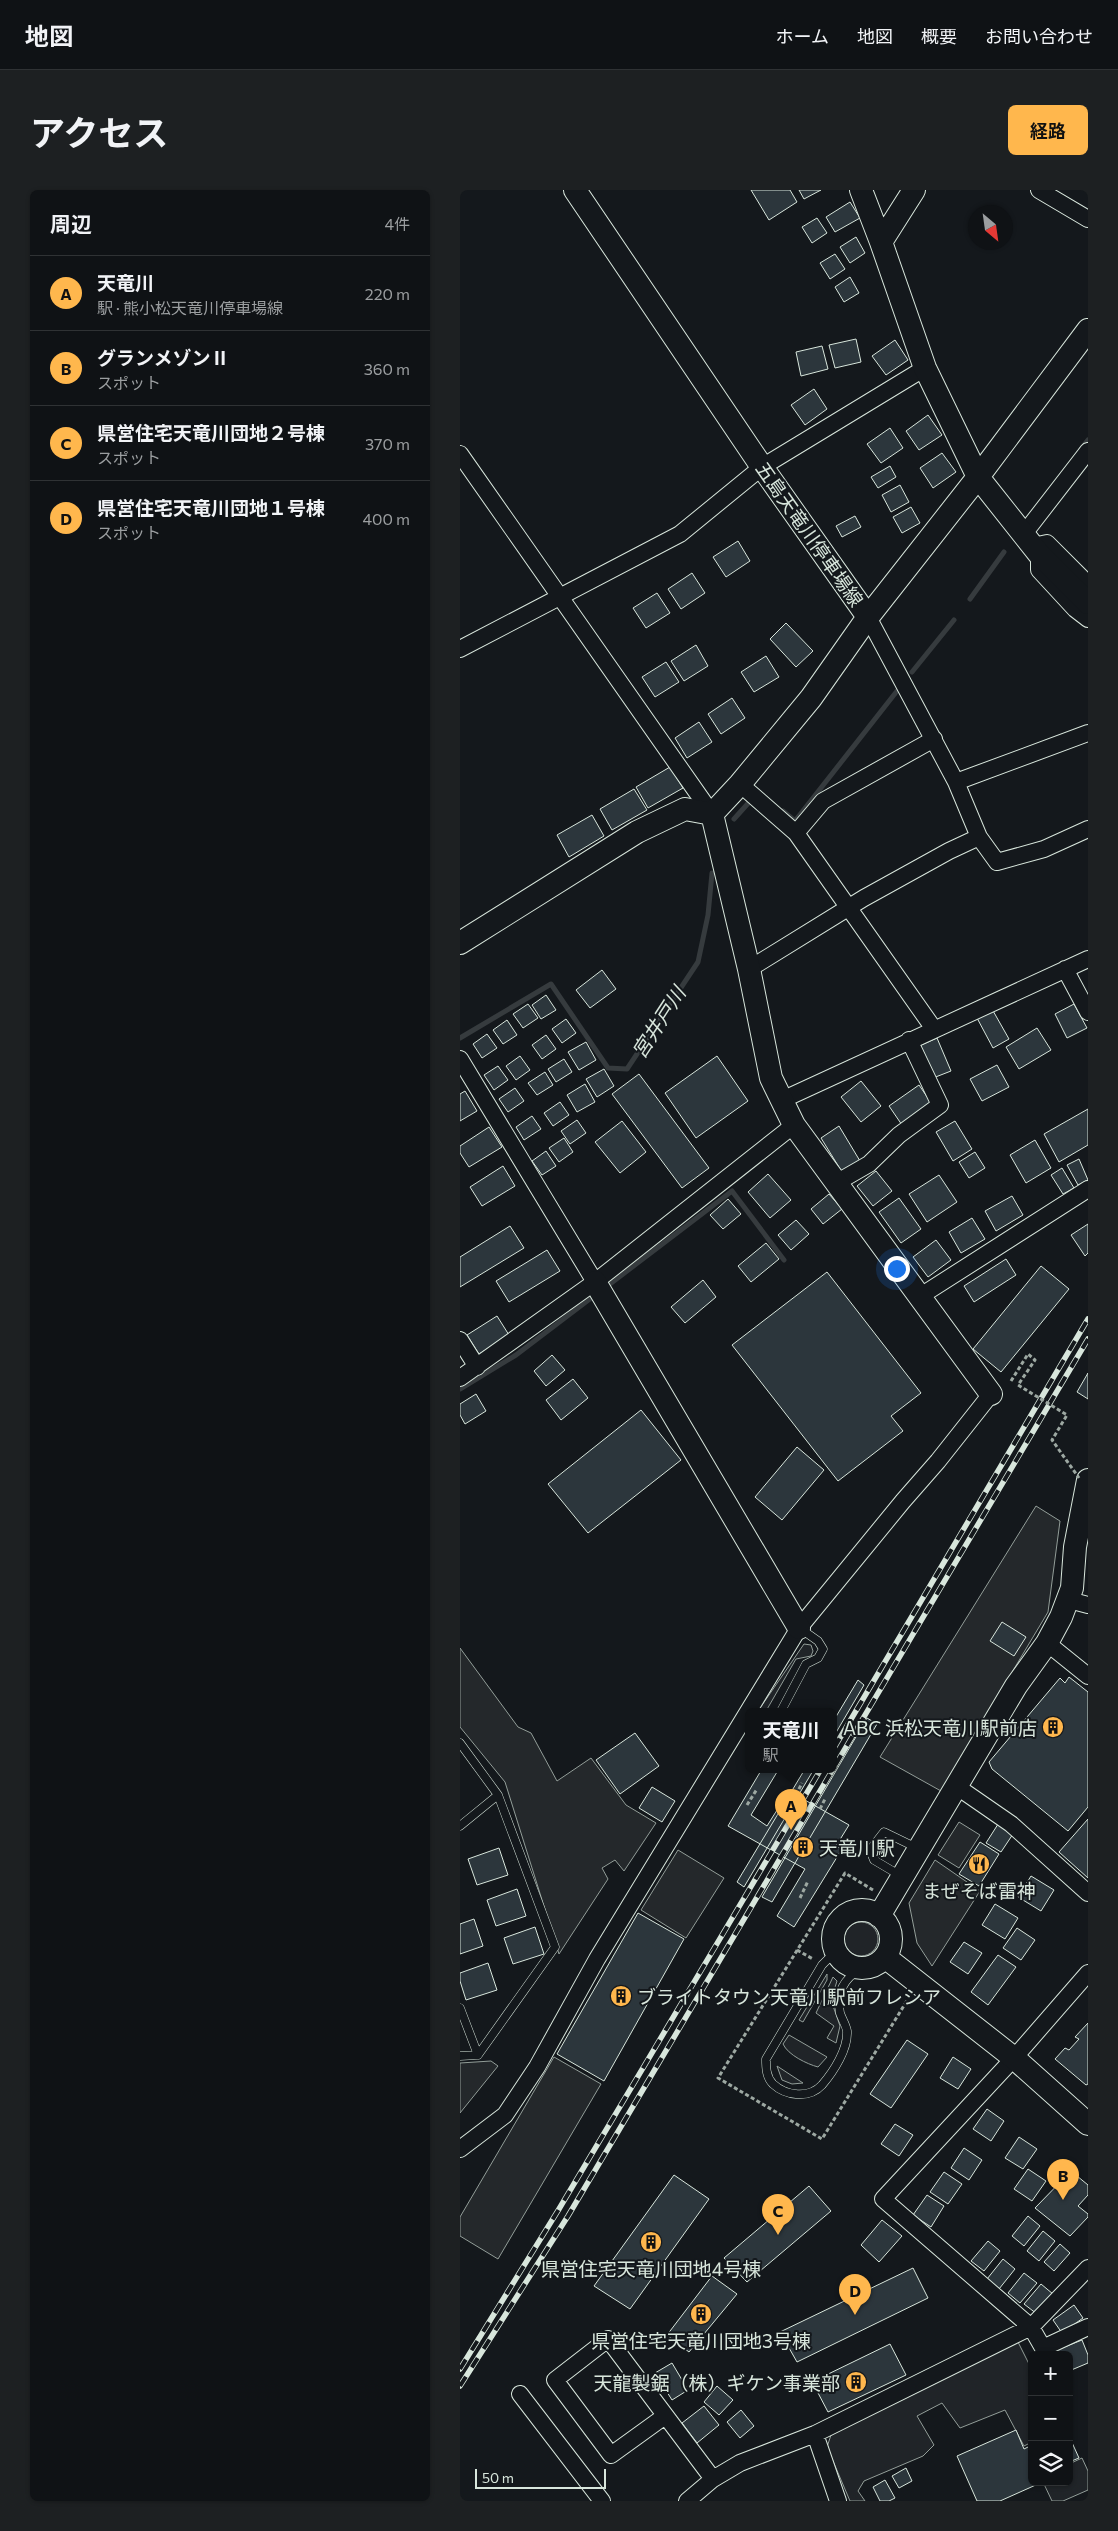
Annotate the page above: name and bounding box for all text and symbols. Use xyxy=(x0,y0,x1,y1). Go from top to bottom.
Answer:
text: 地図 xyxy=(25,21,73,50)
text: ホーム xyxy=(776,25,829,47)
text: 地図 xyxy=(857,25,893,47)
text: 概要 xyxy=(921,25,957,47)
text: お問い合わせ xyxy=(985,25,1093,47)
button: 経路 xyxy=(1008,105,1088,155)
text: アクセス xyxy=(30,110,168,153)
north arrow xyxy=(968,205,1013,250)
text: 周辺 xyxy=(50,211,92,236)
text: 4件 xyxy=(384,214,410,233)
text: 天竜川 xyxy=(97,271,154,294)
text: A xyxy=(60,284,72,303)
text: 220 m xyxy=(365,284,410,303)
text: 駅 · 熊小松天竜川停車場線 xyxy=(97,298,283,317)
text: グランメゾンⅡ xyxy=(97,346,229,369)
text: B xyxy=(61,359,71,378)
text: 360 m xyxy=(364,359,410,378)
text: スポット xyxy=(97,373,161,392)
text: 県営住宅天竜川団地２号棟 xyxy=(97,421,325,444)
text: C xyxy=(61,434,71,453)
text: 370 m xyxy=(365,434,410,453)
text: スポット xyxy=(97,448,161,467)
street label: 五島天竜川停車場線 xyxy=(752,457,868,611)
text: 県営住宅天竜川団地１号棟 xyxy=(97,496,325,519)
text: D xyxy=(60,509,72,528)
text: 400 m xyxy=(362,509,410,528)
text: スポット xyxy=(97,523,161,542)
water label: 宮井戸川 xyxy=(626,980,691,1062)
your location xyxy=(884,1256,910,1282)
popup xyxy=(745,1708,837,1773)
building icon: ABC 浜松天竜川駅前店 xyxy=(1041,1715,1065,1739)
place label: ABC 浜松天竜川駅前店 xyxy=(843,1716,1037,1739)
text: 天竜川 xyxy=(762,1718,820,1741)
text: 駅 xyxy=(762,1745,779,1764)
pin: A xyxy=(775,1789,807,1830)
building icon: 天竜川駅 xyxy=(791,1835,815,1859)
place label: 天竜川駅 xyxy=(819,1836,895,1859)
restaurant icon: まぜそば雷神 xyxy=(967,1852,991,1876)
place label: まぜそば雷神 xyxy=(922,1879,1036,1902)
building icon: ブライトタウン天竜川駅前フレシア xyxy=(609,1984,633,2008)
place label: ブライトタウン天竜川駅前フレシア xyxy=(637,1985,941,2008)
pin: B xyxy=(1047,2159,1079,2200)
pin: C xyxy=(762,2194,794,2235)
building icon: 県営住宅天竜川団地4号棟 xyxy=(639,2230,663,2254)
place label: 県営住宅天竜川団地4号棟 xyxy=(541,2257,761,2280)
pin: D xyxy=(839,2274,871,2315)
building icon: 県営住宅天竜川団地3号棟 xyxy=(689,2302,713,2326)
place label: 県営住宅天竜川団地3号棟 xyxy=(591,2329,811,2352)
map controls xyxy=(1028,2351,1073,2486)
button: + xyxy=(1028,2351,1073,2396)
building icon: 天龍製鋸（株）ギケン事業部 xyxy=(844,2370,868,2394)
place label: 天龍製鋸（株）ギケン事業部 xyxy=(594,2371,840,2394)
button: − xyxy=(1028,2396,1073,2441)
button: layers xyxy=(1028,2441,1073,2486)
scale bar xyxy=(475,2466,606,2489)
text: 50 m xyxy=(482,2469,514,2486)

